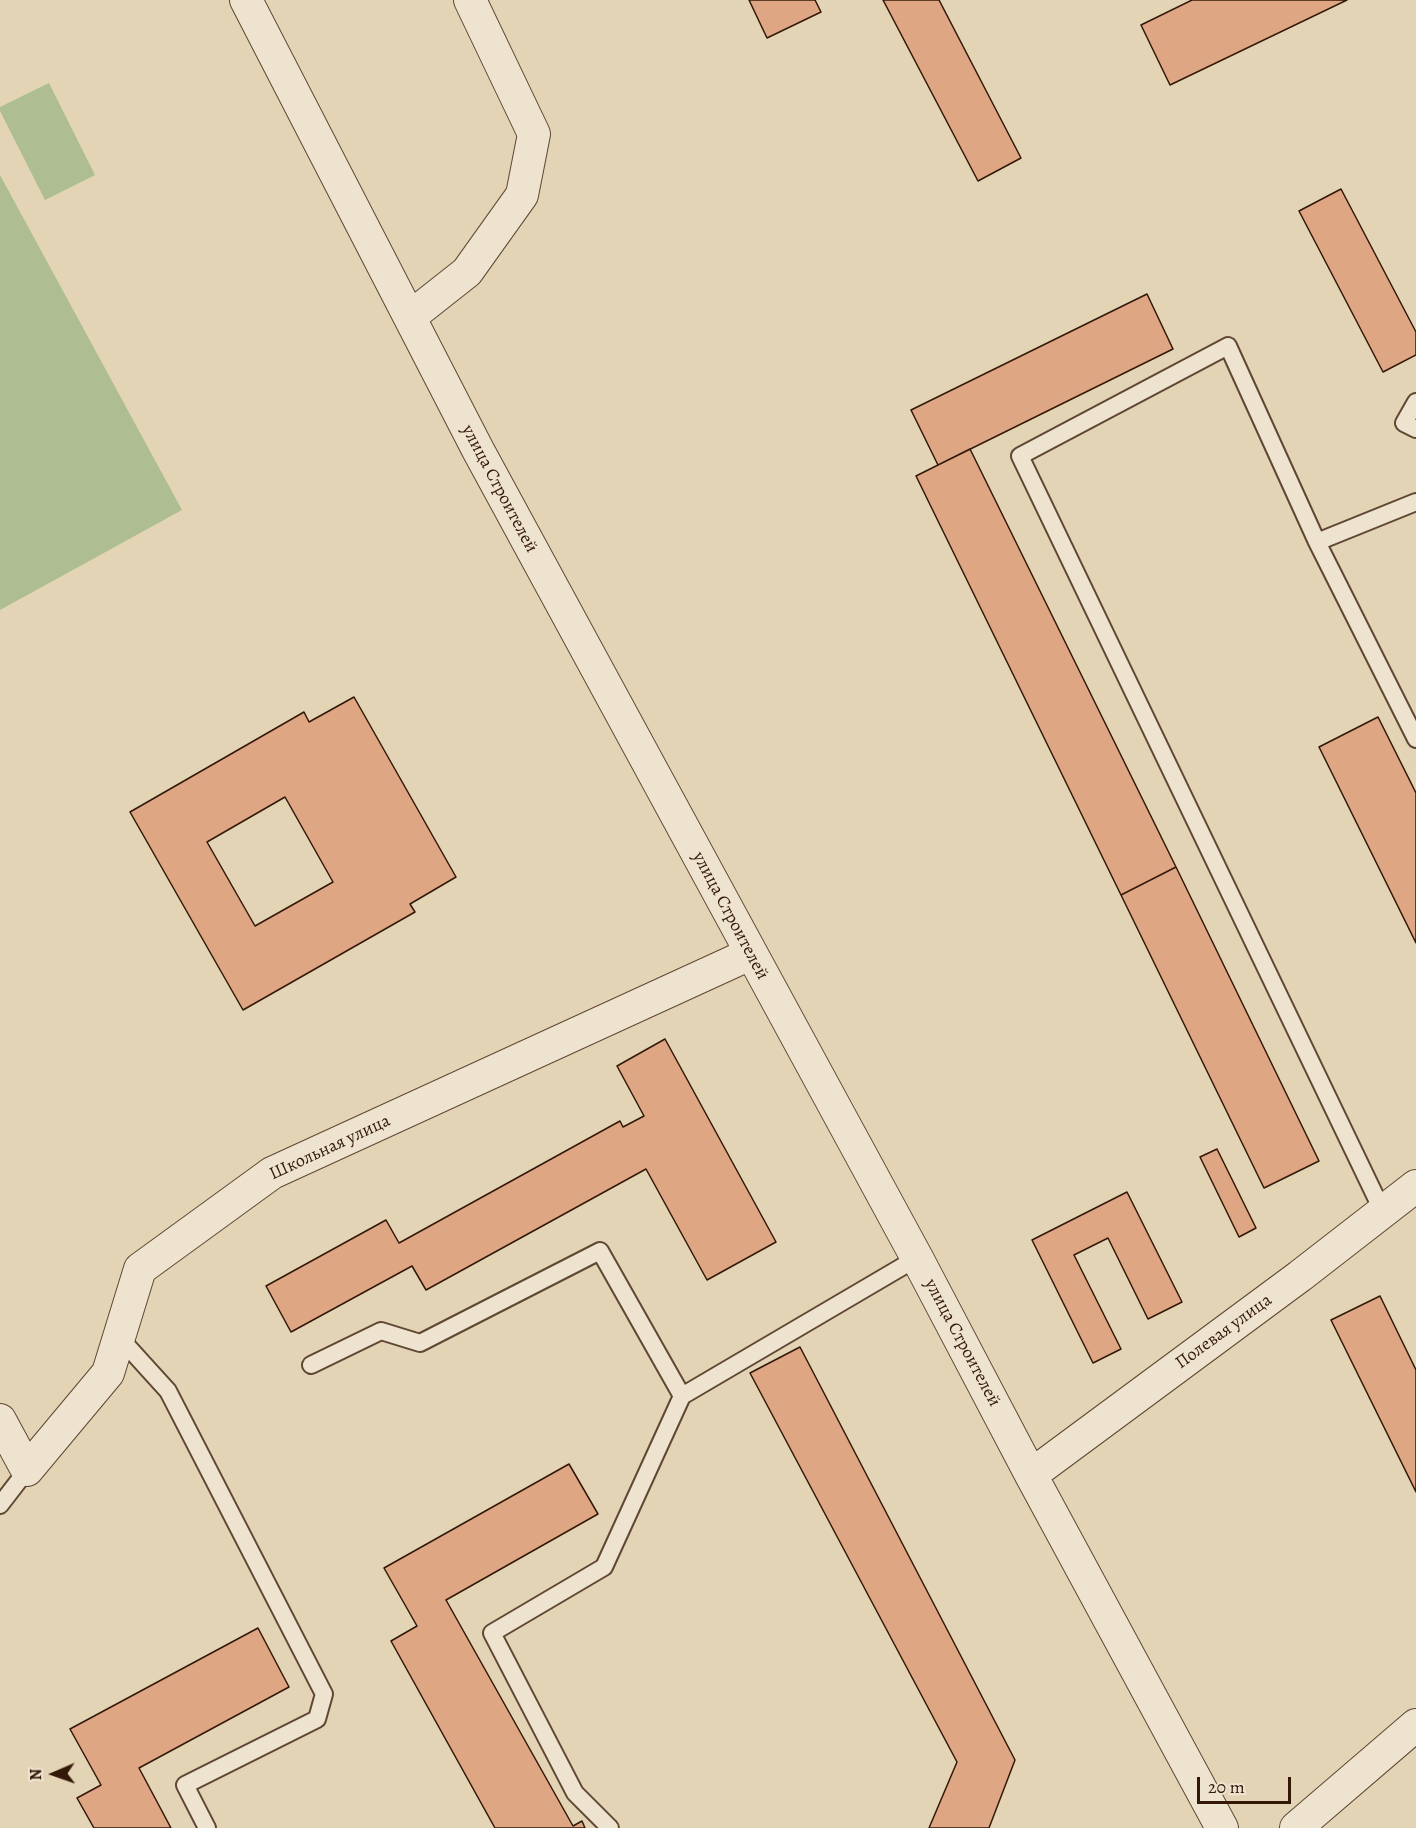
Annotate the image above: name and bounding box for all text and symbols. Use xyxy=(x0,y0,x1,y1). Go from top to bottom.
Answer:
street label: улица Строителей xyxy=(456,421,542,557)
street label: улица Строителей xyxy=(687,848,773,984)
street label: Школьная улица xyxy=(266,1111,394,1185)
street label: улица Строителей xyxy=(919,1275,1005,1411)
street label: Полевая улица xyxy=(1172,1290,1276,1374)
north arrow xyxy=(24,1744,84,1804)
scale bar xyxy=(1200,1765,1294,1803)
text: N xyxy=(25,1768,47,1781)
text: 20 m xyxy=(1208,1775,1245,1799)

